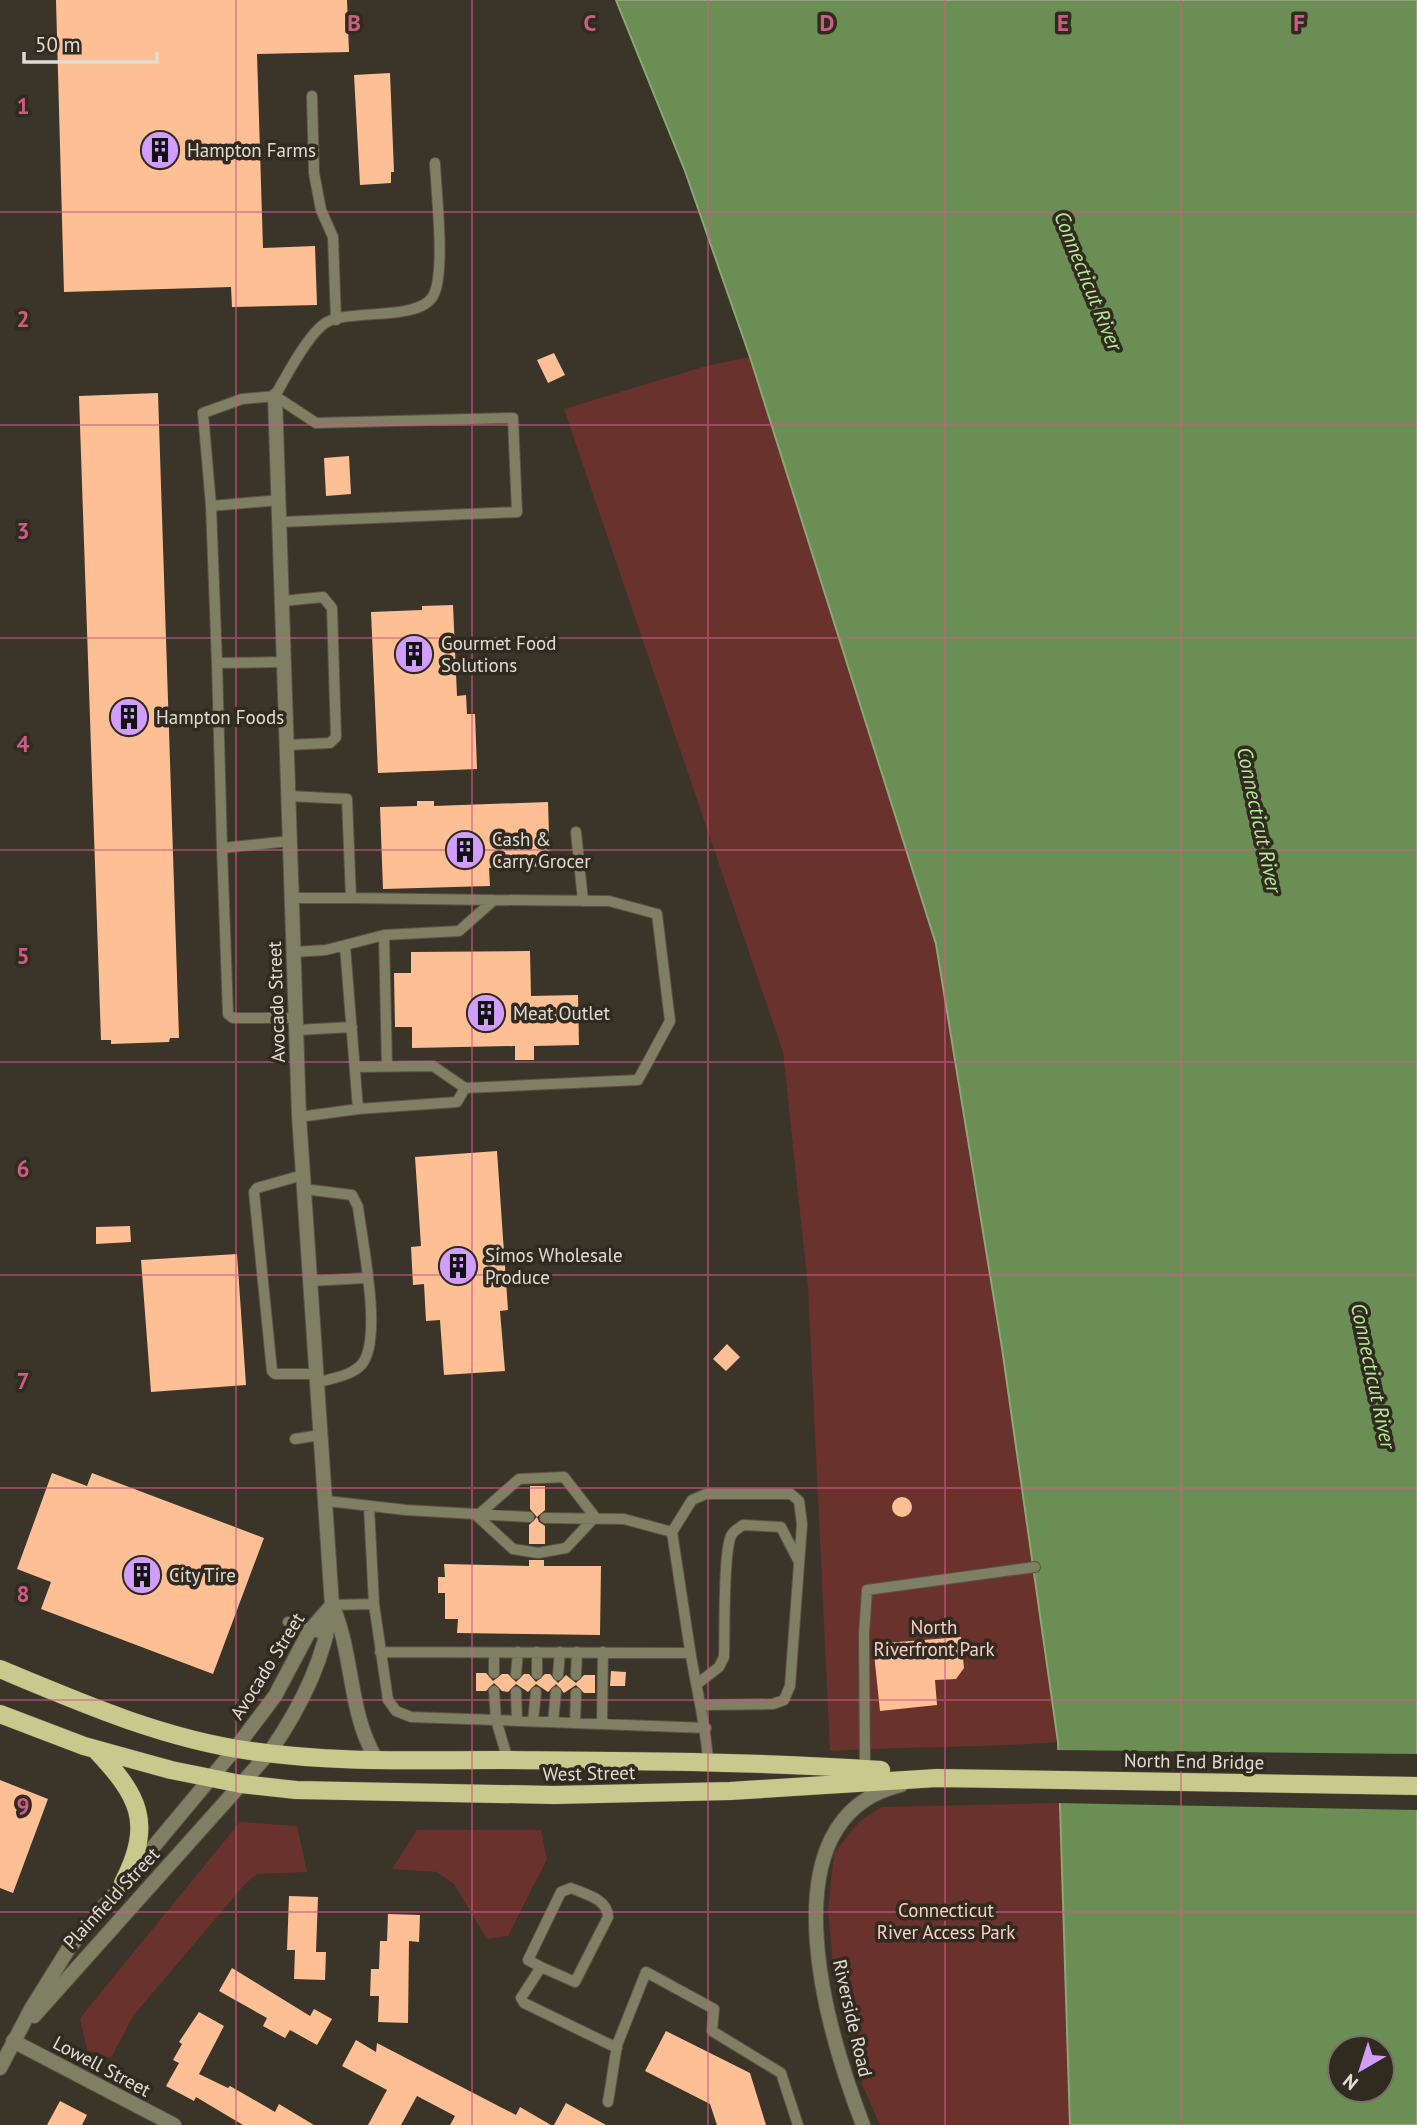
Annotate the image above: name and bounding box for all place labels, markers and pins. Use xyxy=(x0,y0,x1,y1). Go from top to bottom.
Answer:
building icon: Hampton Farms xyxy=(139,129,181,171)
place label: Hampton Farms xyxy=(187,138,316,162)
place label: Gourmet Food Solutions xyxy=(441,631,557,677)
building icon: Gourmet Food Solutions xyxy=(393,633,435,675)
building icon: Hampton Foods xyxy=(108,696,150,738)
place label: Hampton Foods xyxy=(156,705,284,729)
place label: Cash & Carry Grocer xyxy=(492,827,591,873)
building icon: Cash & Carry Grocer xyxy=(444,829,486,871)
building icon: Meat Outlet xyxy=(465,992,507,1034)
place label: Meat Outlet xyxy=(513,1001,610,1025)
place label: Simos Wholesale Produce xyxy=(485,1243,623,1289)
building icon: Simos Wholesale Produce xyxy=(437,1245,479,1287)
building icon: City Tire xyxy=(121,1554,163,1596)
place label: City Tire xyxy=(169,1563,236,1587)

